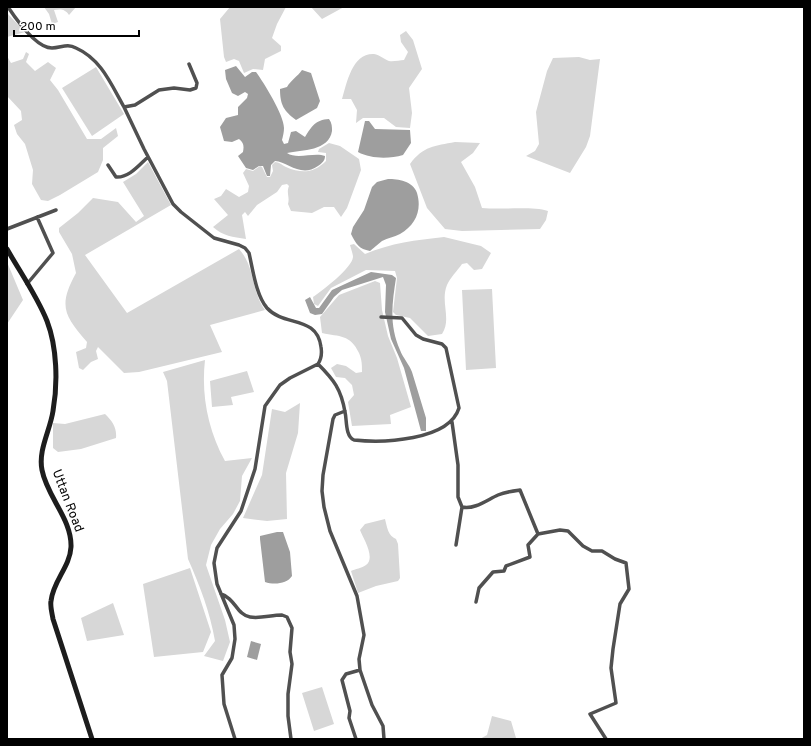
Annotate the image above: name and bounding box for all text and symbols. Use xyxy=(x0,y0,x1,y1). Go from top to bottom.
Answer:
scale bar xyxy=(14,12,139,38)
text: 200 m xyxy=(20,19,56,35)
street label: Uttan Road xyxy=(48,467,86,535)

